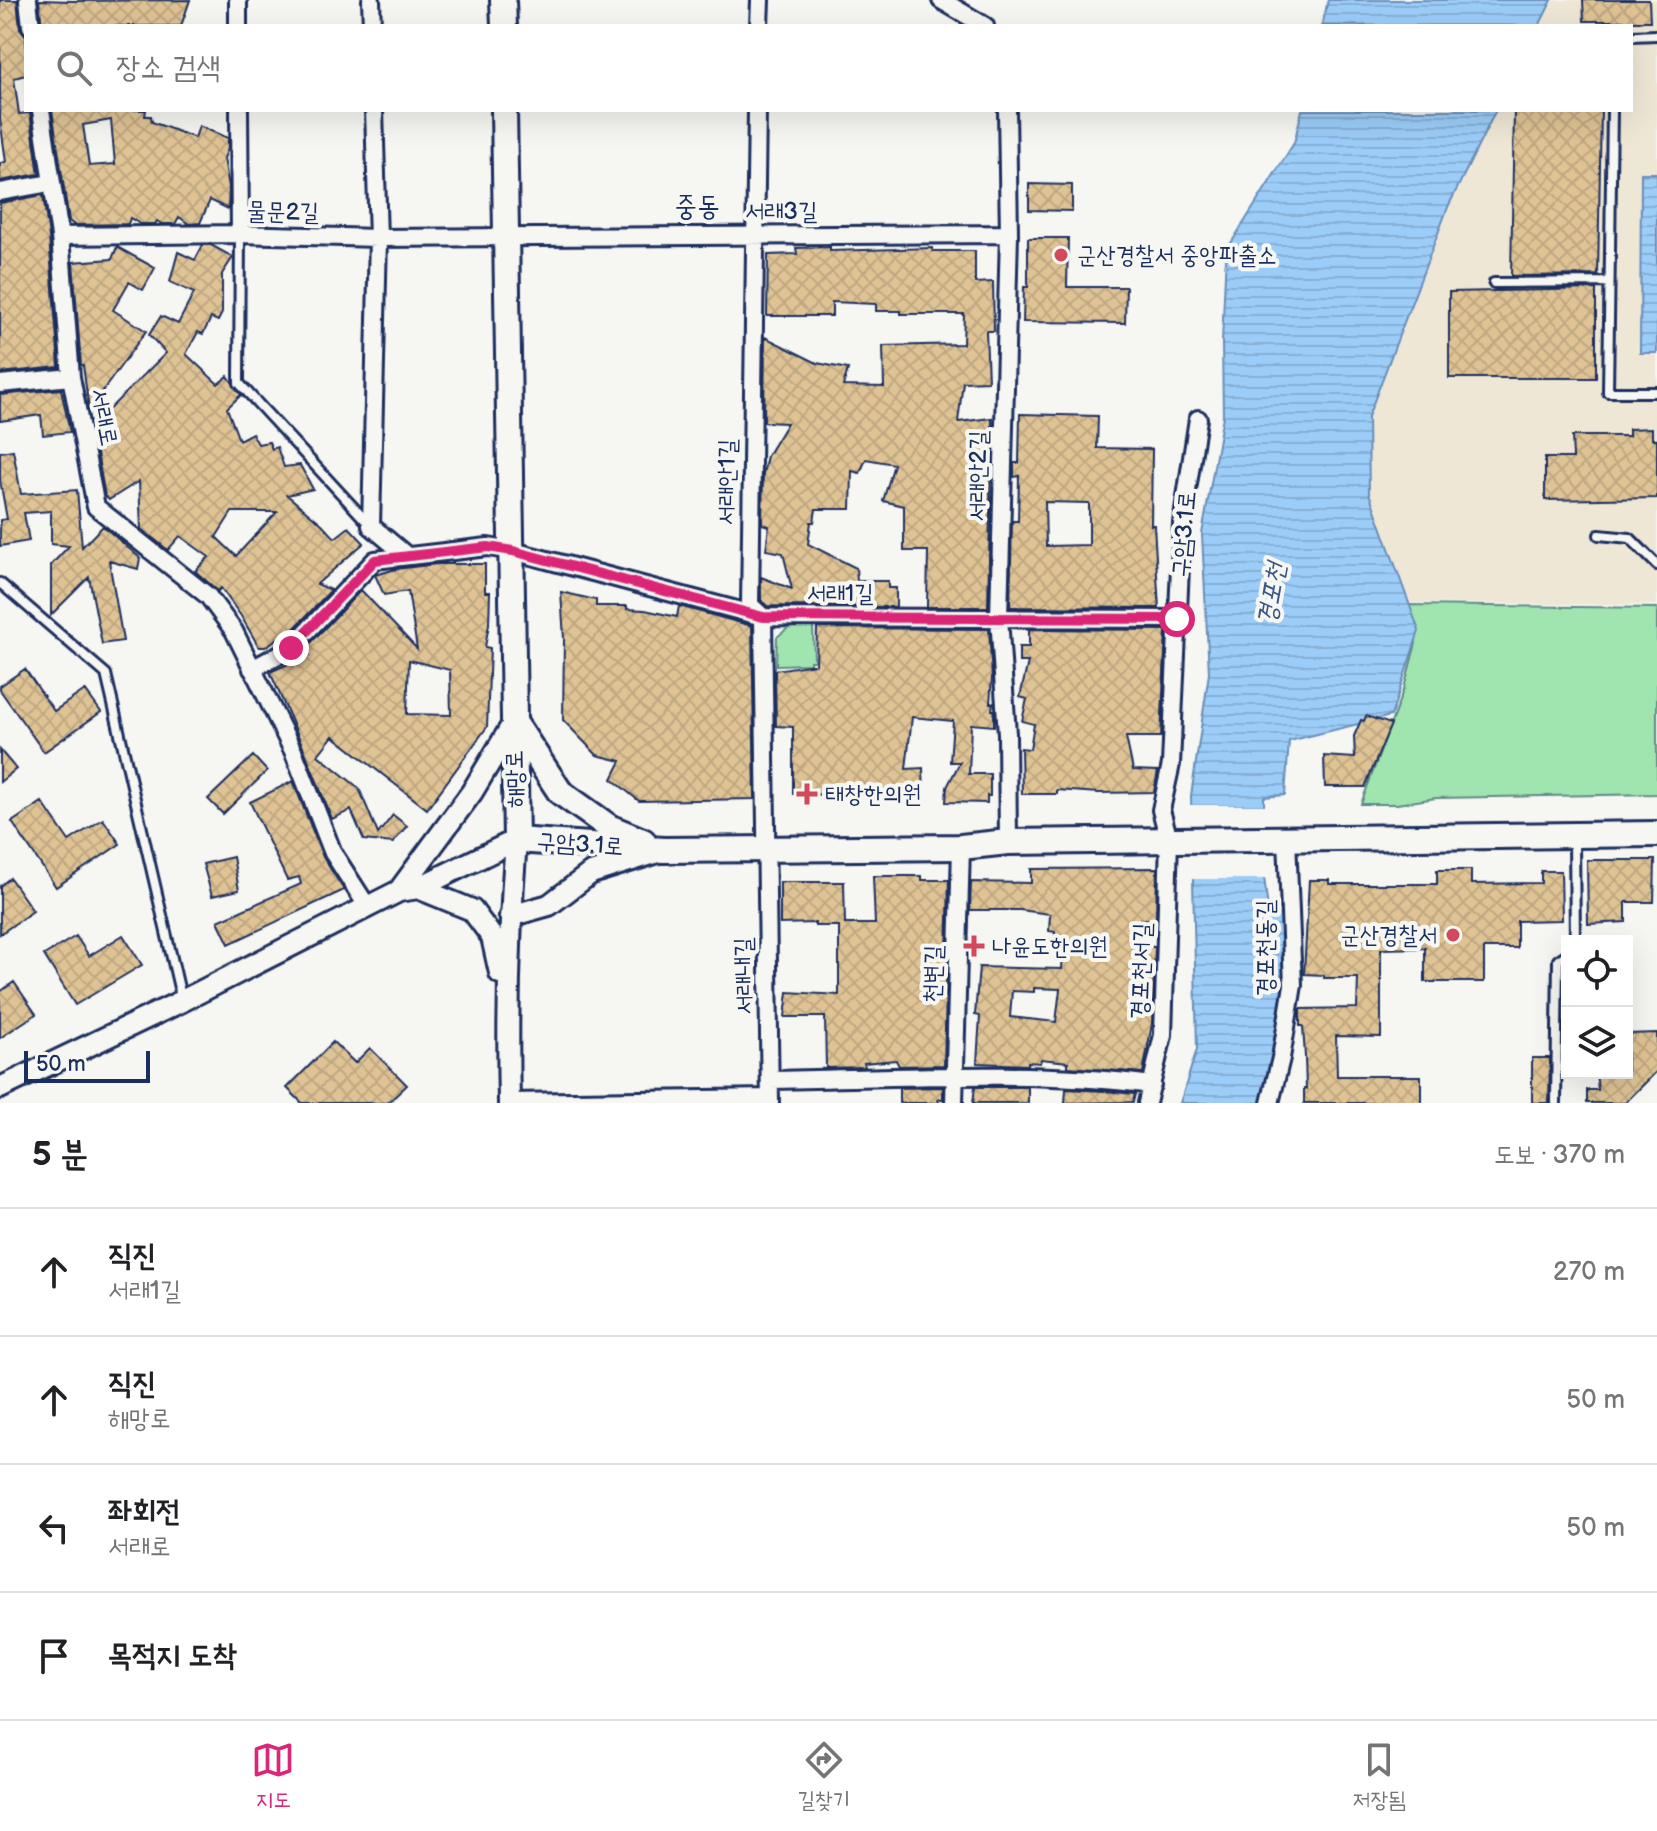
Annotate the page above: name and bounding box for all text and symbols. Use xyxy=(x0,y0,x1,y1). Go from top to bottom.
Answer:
search box xyxy=(24,24,1633,112)
icon: search xyxy=(52,46,96,90)
text: 장소 검색 xyxy=(116,50,221,86)
district label: 중동 xyxy=(674,190,720,223)
street label: 물문2길 xyxy=(247,197,319,227)
street label: 서래3길 xyxy=(745,197,817,226)
place label: 군산경찰서 중앙파출소 xyxy=(1077,241,1277,270)
marker: 군산경찰서 중앙파출소 xyxy=(1052,246,1070,264)
street label: 서래로 xyxy=(84,386,124,448)
street label: 서래안2길 xyxy=(963,430,993,522)
street label: 서래안1길 xyxy=(712,438,742,526)
street label: 구암3.1로 xyxy=(1166,490,1202,578)
water label: 경포천 xyxy=(1251,557,1293,628)
street label: 서래1길 xyxy=(806,579,874,608)
route start xyxy=(1159,601,1195,637)
route end xyxy=(273,630,309,666)
street label: 해망로 xyxy=(500,750,530,808)
place label: 태창한의원 xyxy=(825,780,922,809)
marker: 태창한의원 xyxy=(796,783,818,805)
street label: 구암3.1로 xyxy=(536,827,624,861)
street label: 경포천동길 xyxy=(1251,900,1280,996)
place label: 군산경찰서 xyxy=(1340,921,1437,950)
street label: 경포천서길 xyxy=(1125,922,1157,1020)
marker: 군산경찰서 xyxy=(1444,926,1462,944)
place label: 나윤도한의원 xyxy=(992,932,1108,961)
marker: 나윤도한의원 xyxy=(963,935,985,957)
map controls xyxy=(1561,935,1633,1079)
button: locate xyxy=(1561,935,1633,1007)
street label: 서래내길 xyxy=(729,937,759,1015)
street label: 천변길 xyxy=(917,945,949,1003)
button: layers xyxy=(1561,1007,1633,1079)
scale bar xyxy=(24,1047,150,1083)
text: 50 m xyxy=(36,1051,86,1078)
text: 5 분 xyxy=(32,1134,88,1175)
text: 도보 · 370 m xyxy=(1494,1140,1625,1171)
text: 직진 xyxy=(108,1238,156,1274)
icon: ahead xyxy=(32,1250,76,1294)
text: 270 m xyxy=(1553,1257,1625,1288)
text: 서래1길 xyxy=(108,1276,181,1307)
text: 직진 xyxy=(108,1366,156,1402)
icon: ahead xyxy=(32,1378,76,1422)
text: 50 m xyxy=(1566,1385,1625,1416)
text: 해망로 xyxy=(108,1404,171,1435)
text: 좌회전 xyxy=(108,1494,180,1530)
icon: left xyxy=(32,1506,76,1550)
text: 50 m xyxy=(1566,1513,1625,1544)
text: 서래로 xyxy=(108,1532,171,1563)
icon: arrive xyxy=(32,1634,76,1678)
text: 목적지 도착 xyxy=(108,1638,237,1674)
tab: 지도 xyxy=(251,1738,295,1814)
tab: 길찾기 xyxy=(797,1738,850,1814)
tab: 저장됨 xyxy=(1353,1738,1406,1814)

